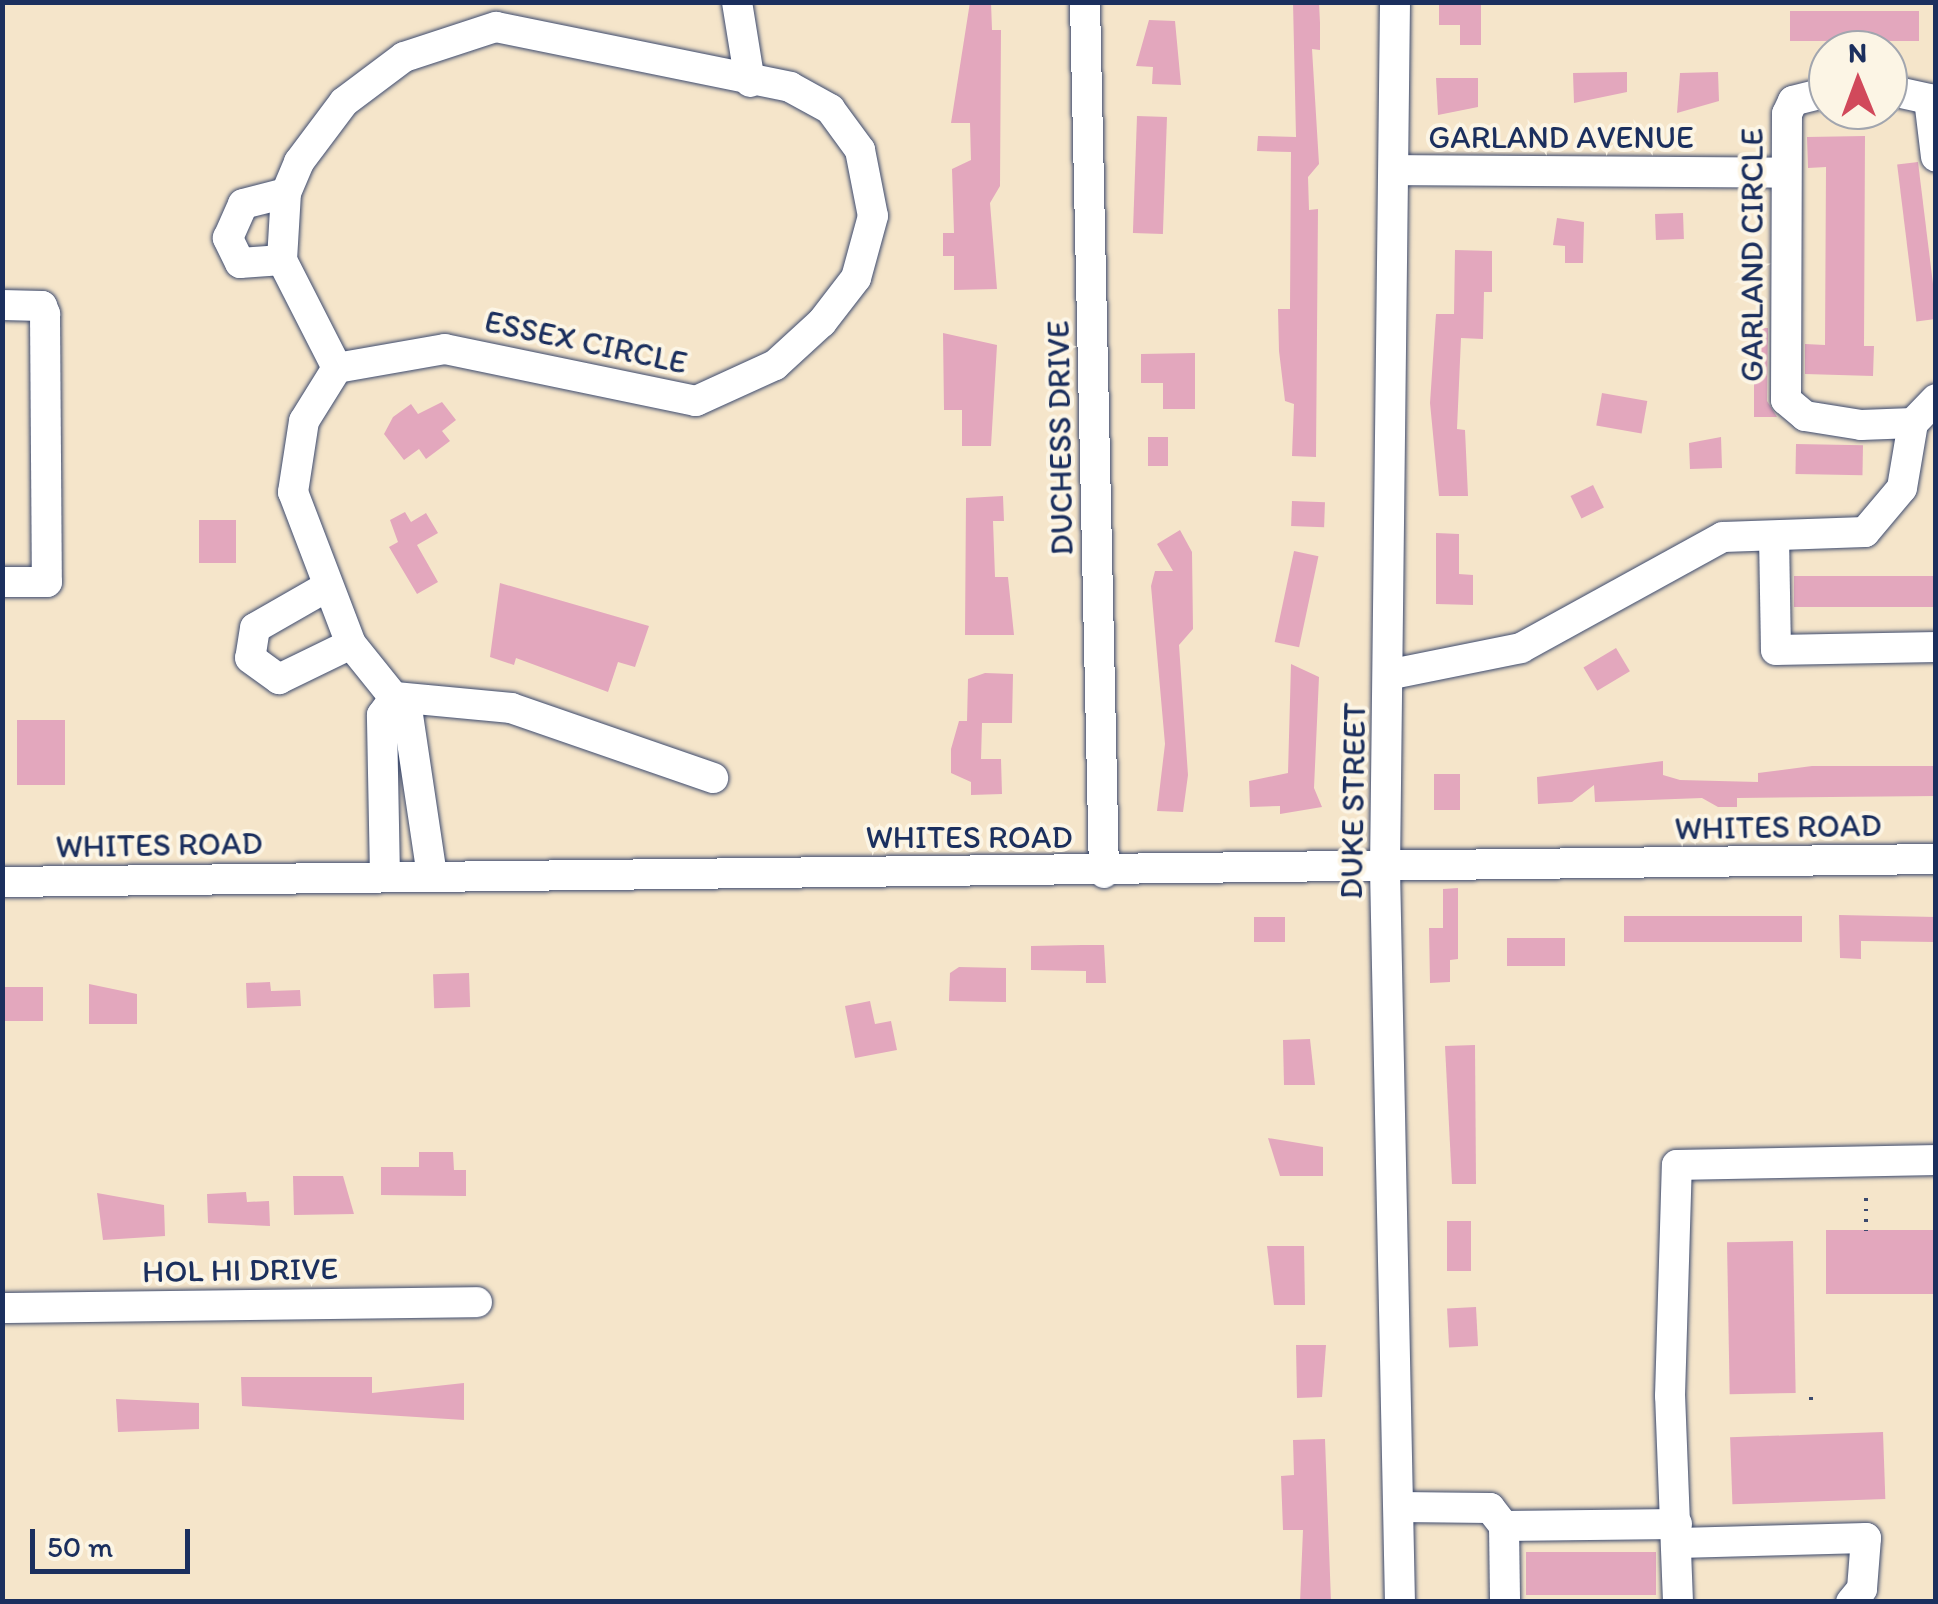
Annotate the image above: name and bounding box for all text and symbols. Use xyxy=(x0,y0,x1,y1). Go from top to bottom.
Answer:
north arrow xyxy=(1808,30,1908,130)
text: N xyxy=(1848,35,1867,69)
street label: GARLAND AVENUE xyxy=(1429,118,1693,156)
street label: GARLAND CIRCLE xyxy=(1733,128,1771,382)
street label: ESSEX CIRCLE xyxy=(481,302,691,382)
street label: DUCHESS DRIVE xyxy=(1039,320,1081,556)
street label: DUKE STREET xyxy=(1332,702,1374,900)
street label: WHITES ROAD xyxy=(1675,806,1881,848)
street label: WHITES ROAD xyxy=(866,818,1072,856)
street label: WHITES ROAD xyxy=(56,824,262,866)
street label: HOL HI DRIVE xyxy=(140,1249,340,1291)
scale bar xyxy=(35,1509,195,1571)
text: 50 m xyxy=(47,1528,113,1565)

